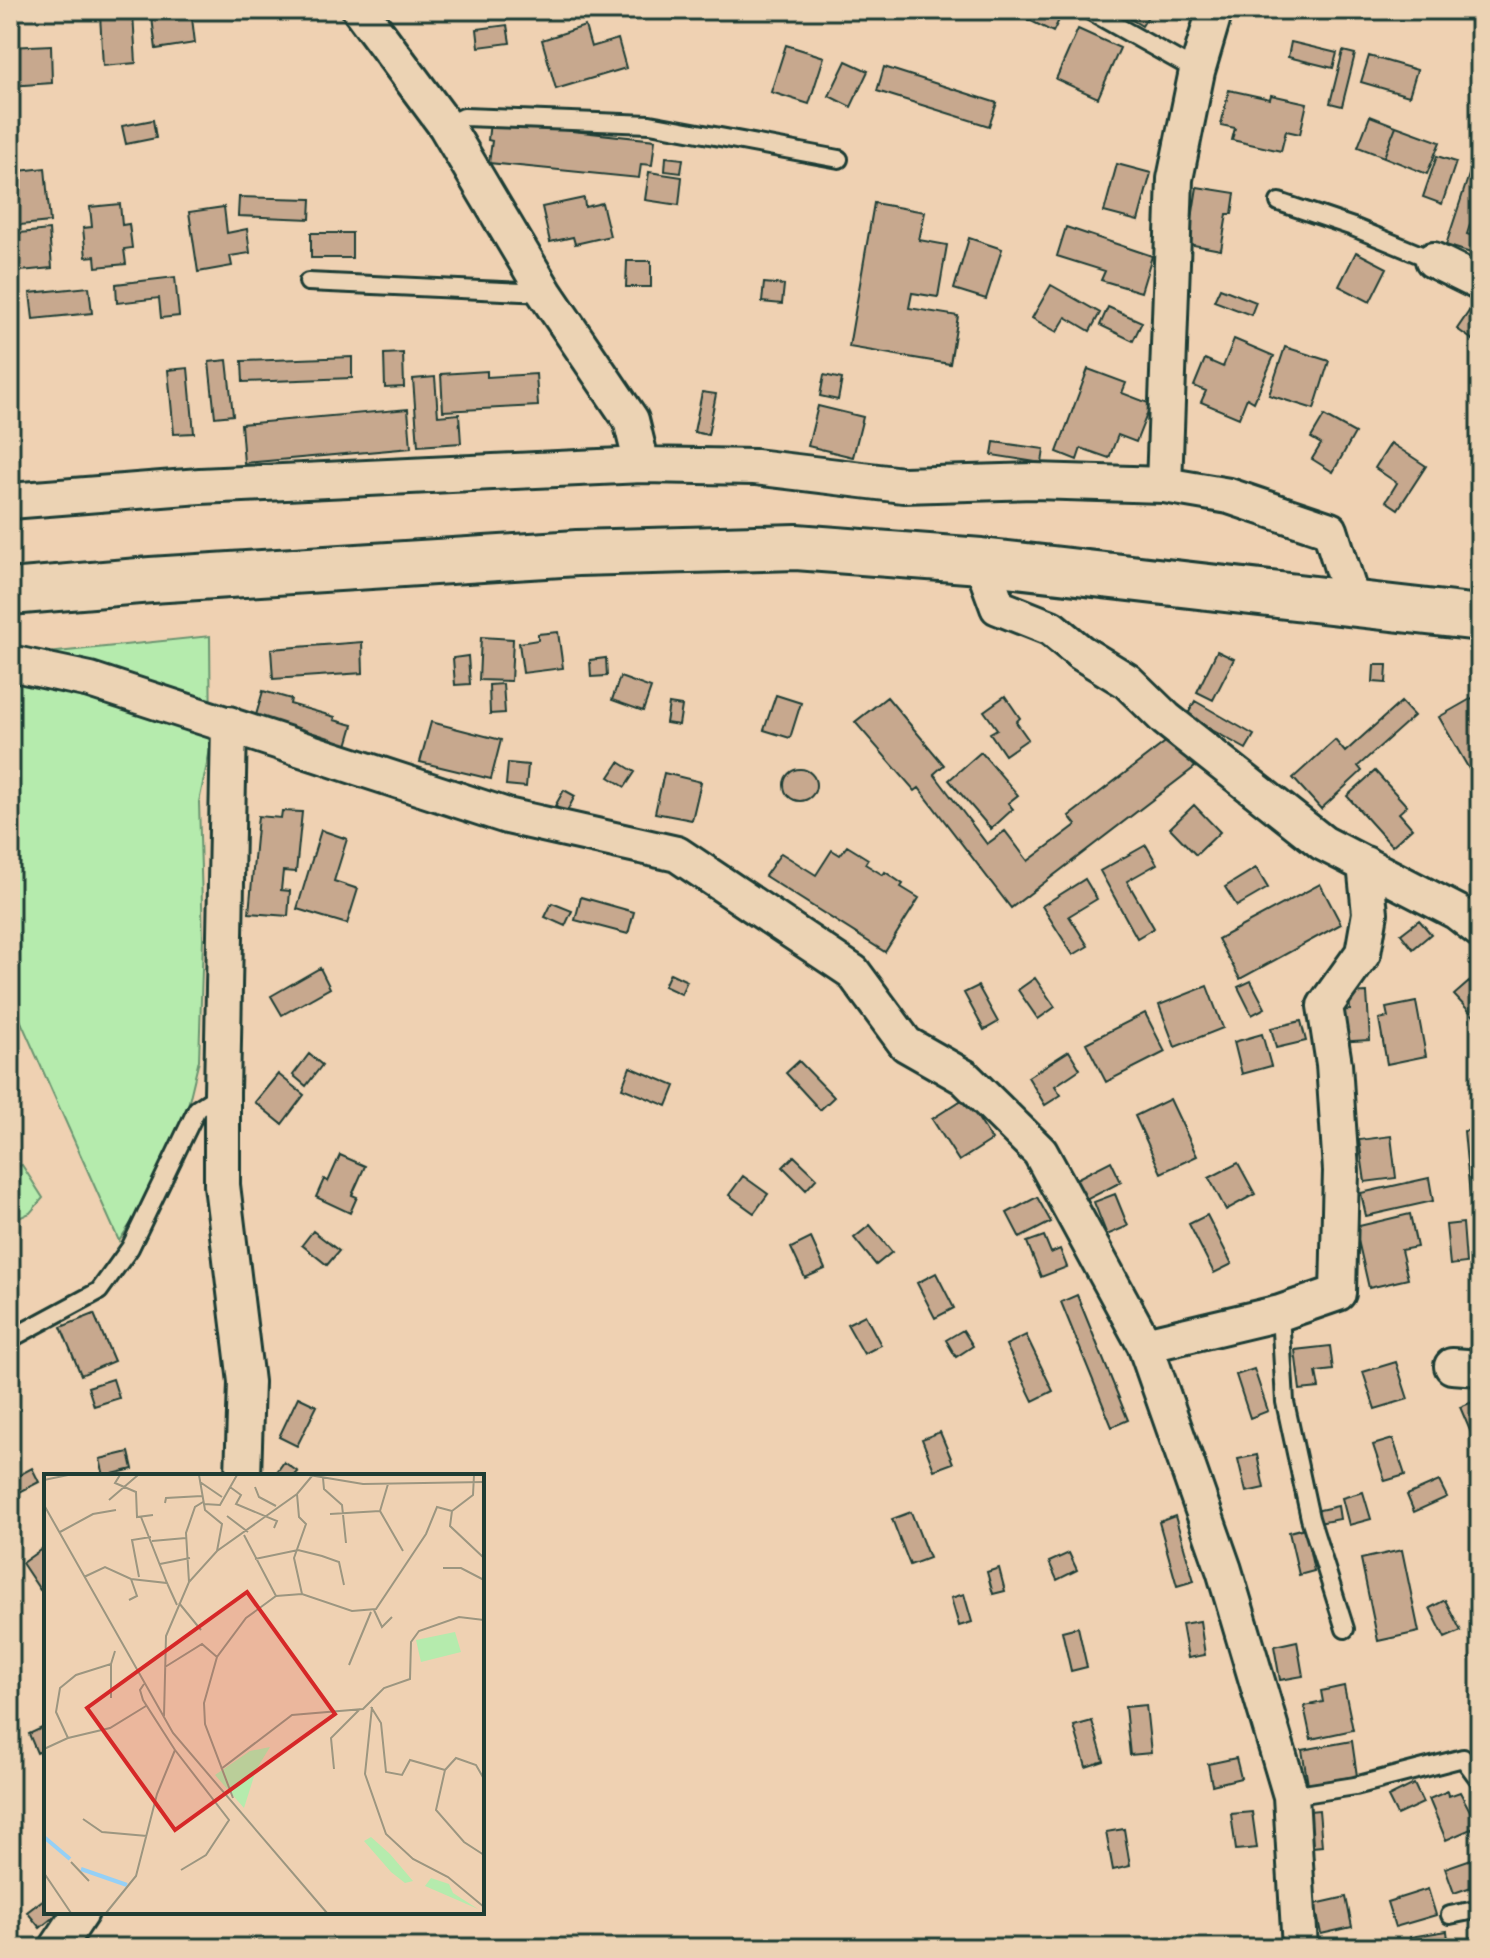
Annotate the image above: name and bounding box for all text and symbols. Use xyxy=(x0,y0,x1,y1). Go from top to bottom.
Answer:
inset map xyxy=(44,1474,484,1914)

